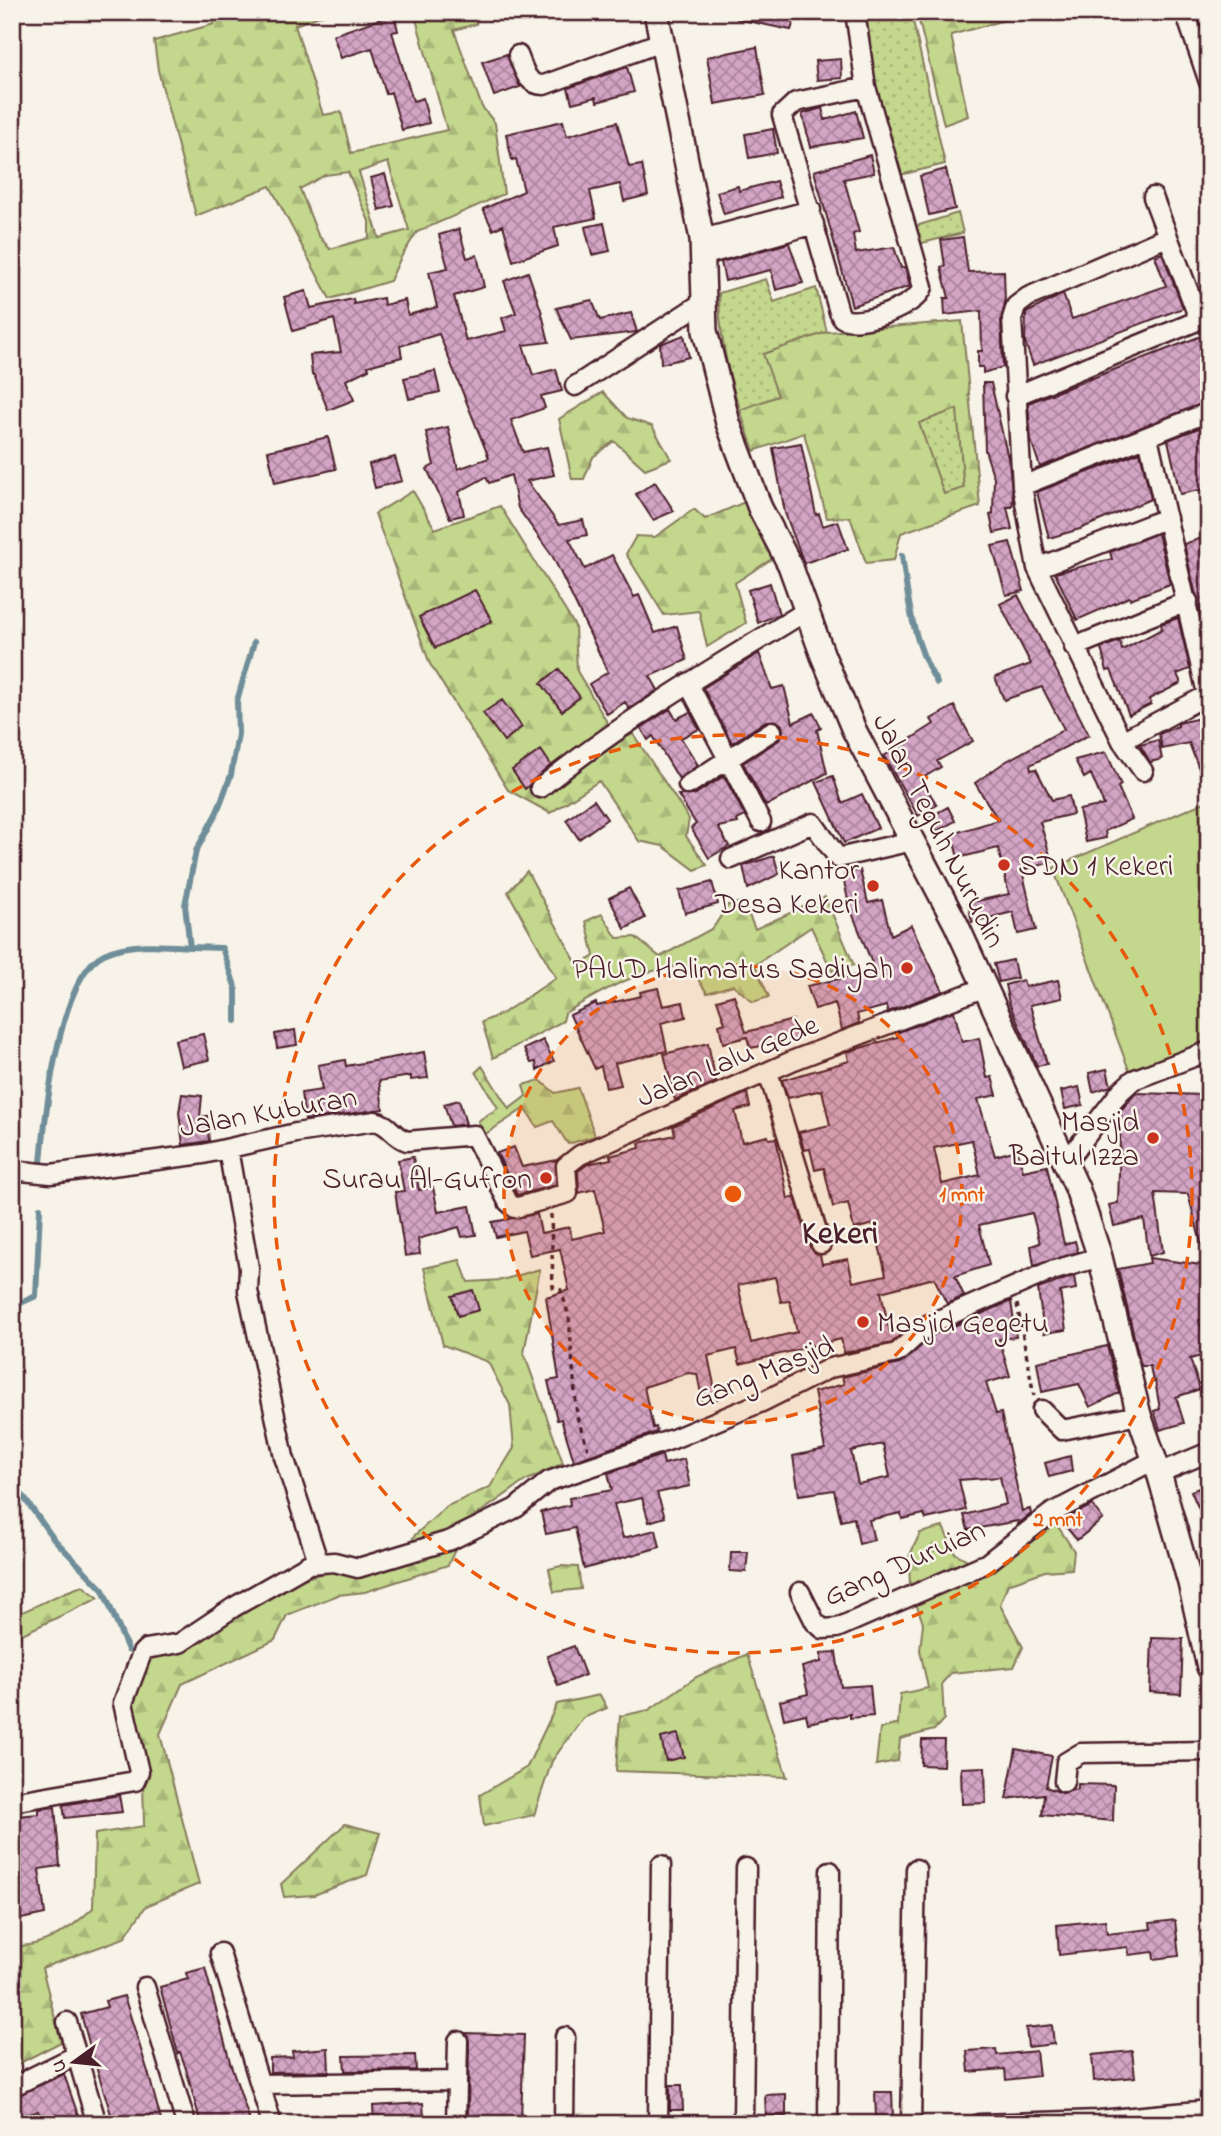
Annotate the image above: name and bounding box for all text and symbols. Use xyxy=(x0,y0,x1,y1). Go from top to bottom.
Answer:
street label: Jalan Teguh Nurudin xyxy=(859,706,1016,956)
place label: SDN 1 Kekeri xyxy=(1018,846,1173,890)
place label: Kantor Desa Kekeri xyxy=(714,850,860,928)
marker: SDN 1 Kekeri xyxy=(996,857,1012,873)
marker: Kantor Desa Kekeri xyxy=(865,878,881,894)
place label: PAUD Halimatus Sadiyah xyxy=(572,949,893,993)
marker: PAUD Halimatus Sadiyah xyxy=(899,960,915,976)
street label: Jalan Lalu Gede xyxy=(630,1004,826,1121)
street label: Jalan Kuburan xyxy=(176,1077,361,1151)
place label: Masjid Baitul Izza xyxy=(1008,1102,1139,1180)
marker: Masjid Baitul Izza xyxy=(1145,1130,1161,1146)
place label: Surau Al-Gufron xyxy=(322,1159,532,1203)
marker: Surau Al-Gufron xyxy=(538,1170,554,1186)
text: 1 mnt xyxy=(939,1181,986,1211)
centre of rings xyxy=(721,1182,745,1206)
district label: Kekeri xyxy=(802,1211,878,1259)
place label: Masjid Gegetu xyxy=(877,1303,1049,1347)
marker: Masjid Gegetu xyxy=(855,1314,871,1330)
street label: Gang Masjid xyxy=(687,1325,841,1422)
text: 2 mnt xyxy=(1032,1506,1084,1536)
street label: Gang Duruian xyxy=(817,1510,993,1620)
north arrow xyxy=(38,2028,108,2098)
text: U xyxy=(45,2056,75,2075)

